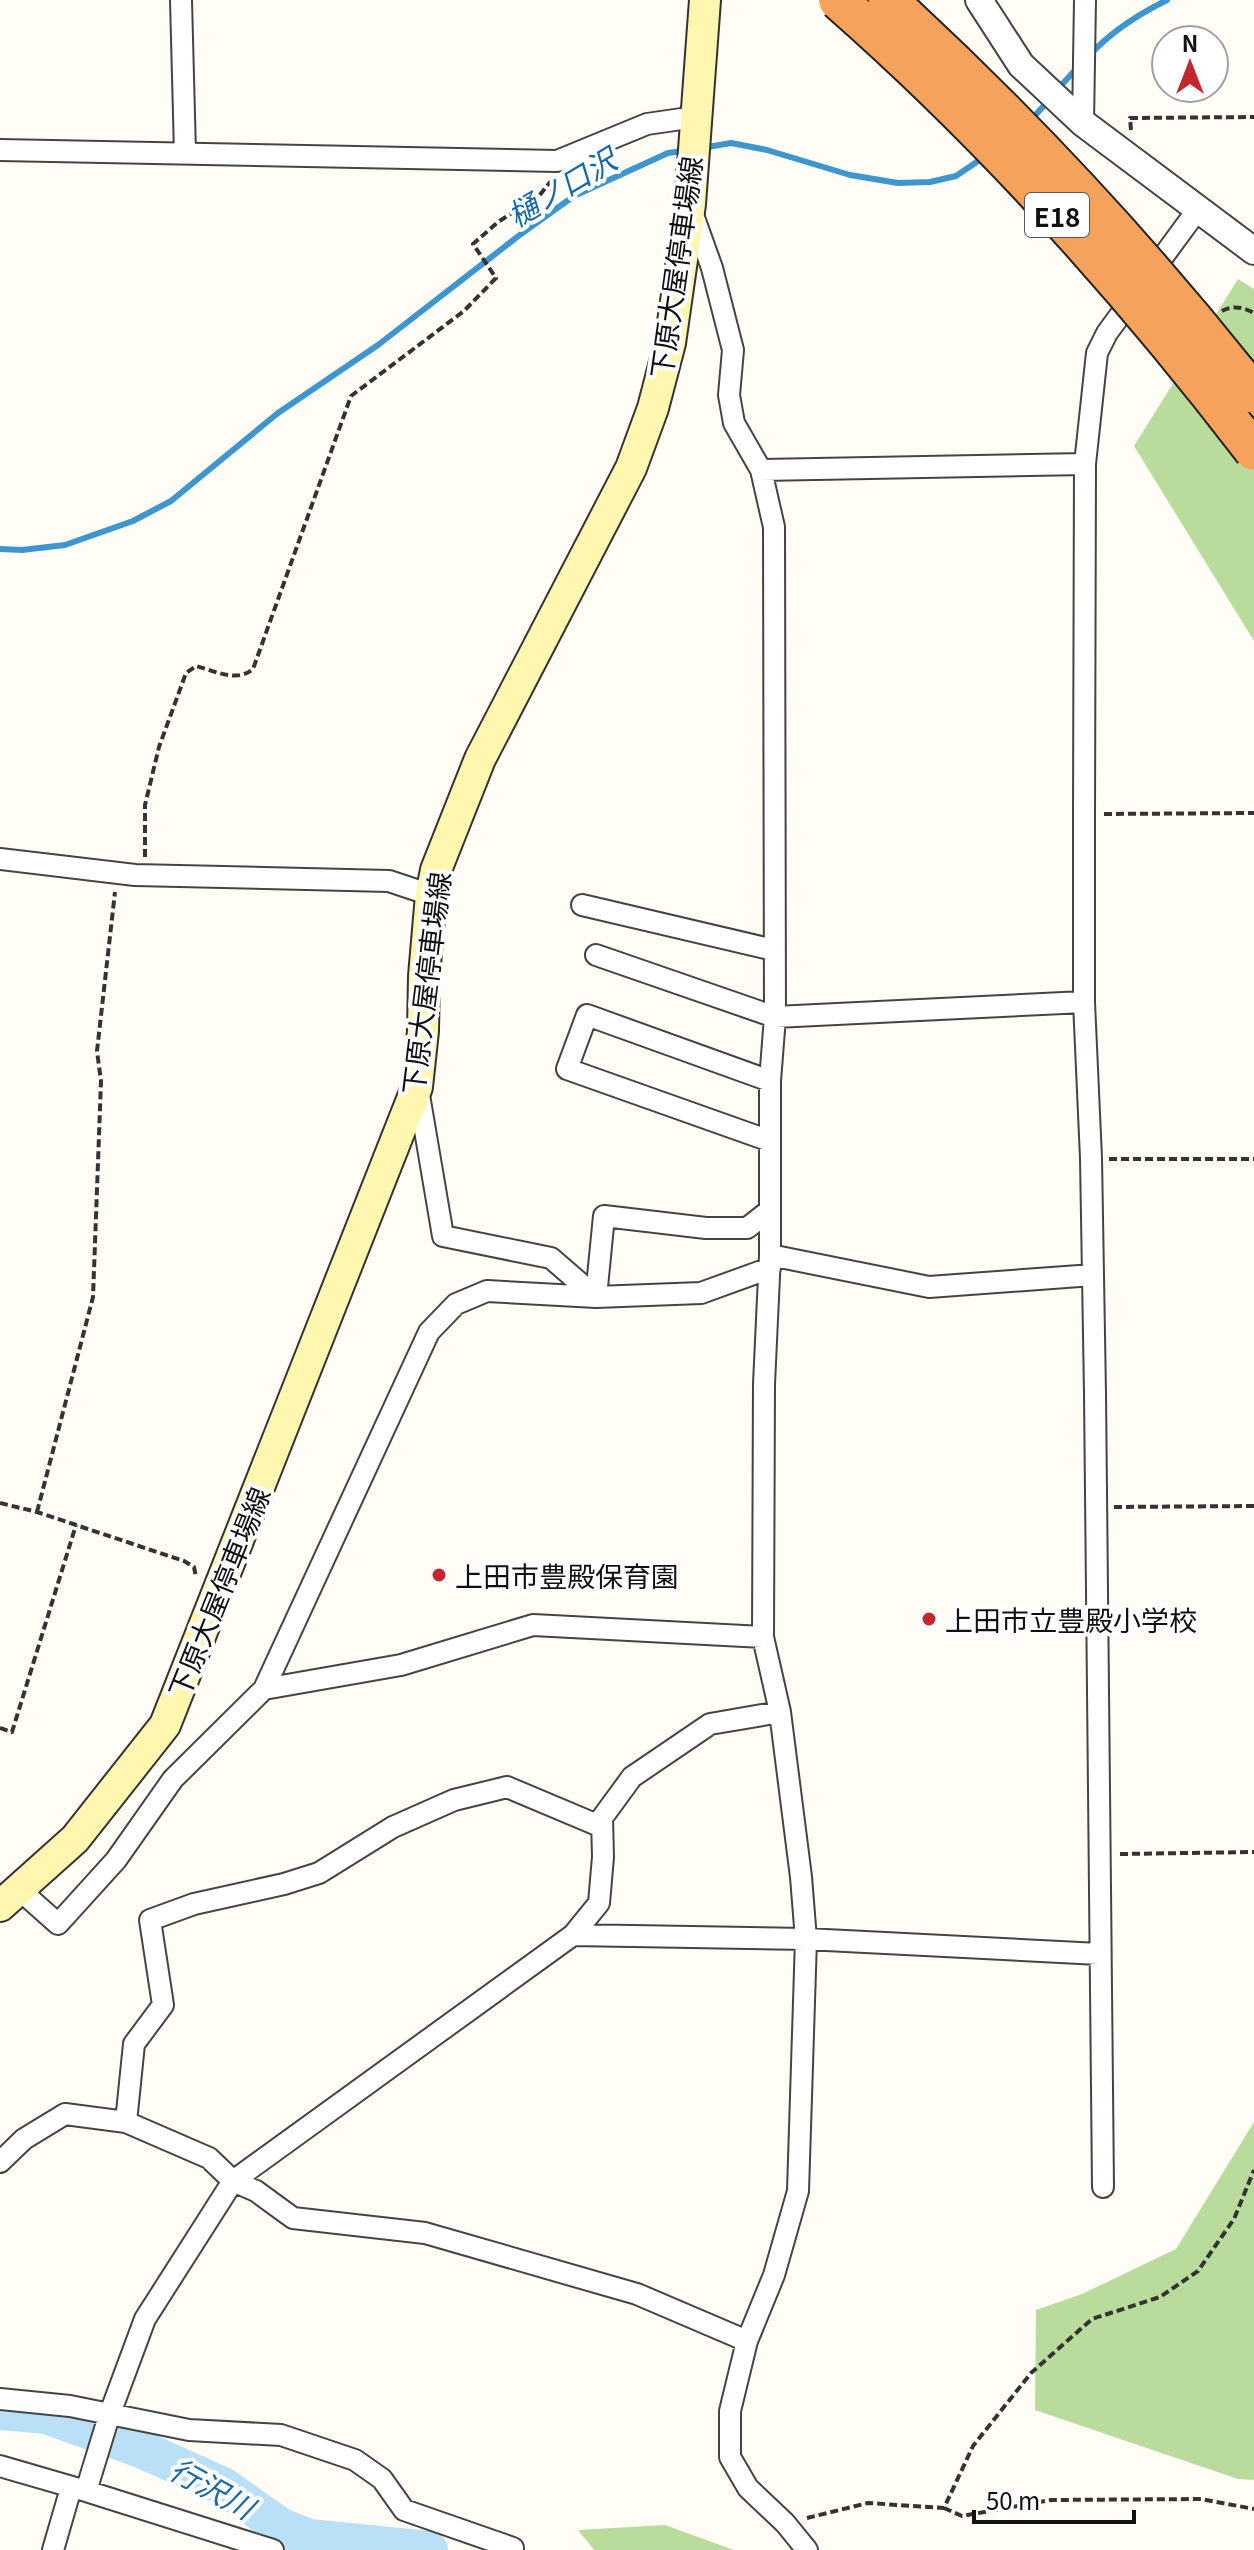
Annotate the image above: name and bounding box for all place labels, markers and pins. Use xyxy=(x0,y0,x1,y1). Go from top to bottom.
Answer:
place label: 上田市豊殿保育園 xyxy=(455,1555,679,1595)
marker: 上田市豊殿保育園 xyxy=(430,1566,448,1584)
place label: 上田市立豊殿小学校 xyxy=(945,1599,1197,1639)
marker: 上田市立豊殿小学校 xyxy=(920,1610,938,1628)

